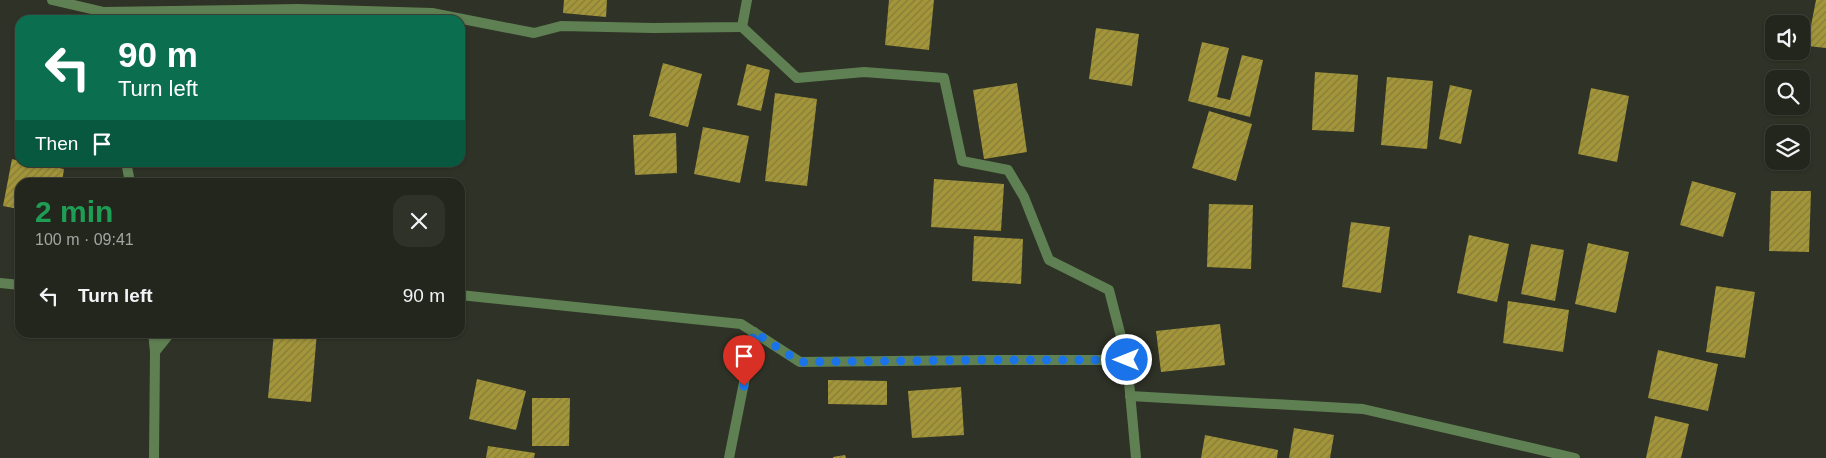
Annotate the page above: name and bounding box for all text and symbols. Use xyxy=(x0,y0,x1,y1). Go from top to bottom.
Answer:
map controls xyxy=(1765,15,1810,170)
button: sound xyxy=(1765,15,1810,60)
icon: left xyxy=(35,35,100,100)
text: 90 m xyxy=(118,35,198,74)
button: search xyxy=(1765,70,1810,115)
text: Turn left xyxy=(118,76,198,101)
button: layers xyxy=(1765,125,1810,170)
icon: arrive xyxy=(88,130,116,158)
text: Then xyxy=(35,133,78,154)
text: 2 min xyxy=(35,195,113,228)
button: close xyxy=(393,195,445,247)
text: 100 m · 09:41 xyxy=(35,231,134,248)
icon: left xyxy=(35,282,63,310)
text: Turn left xyxy=(78,285,153,306)
text: 90 m xyxy=(403,285,445,306)
position arrow xyxy=(1100,333,1152,385)
pin xyxy=(723,335,765,386)
icon: arrive xyxy=(730,342,758,370)

